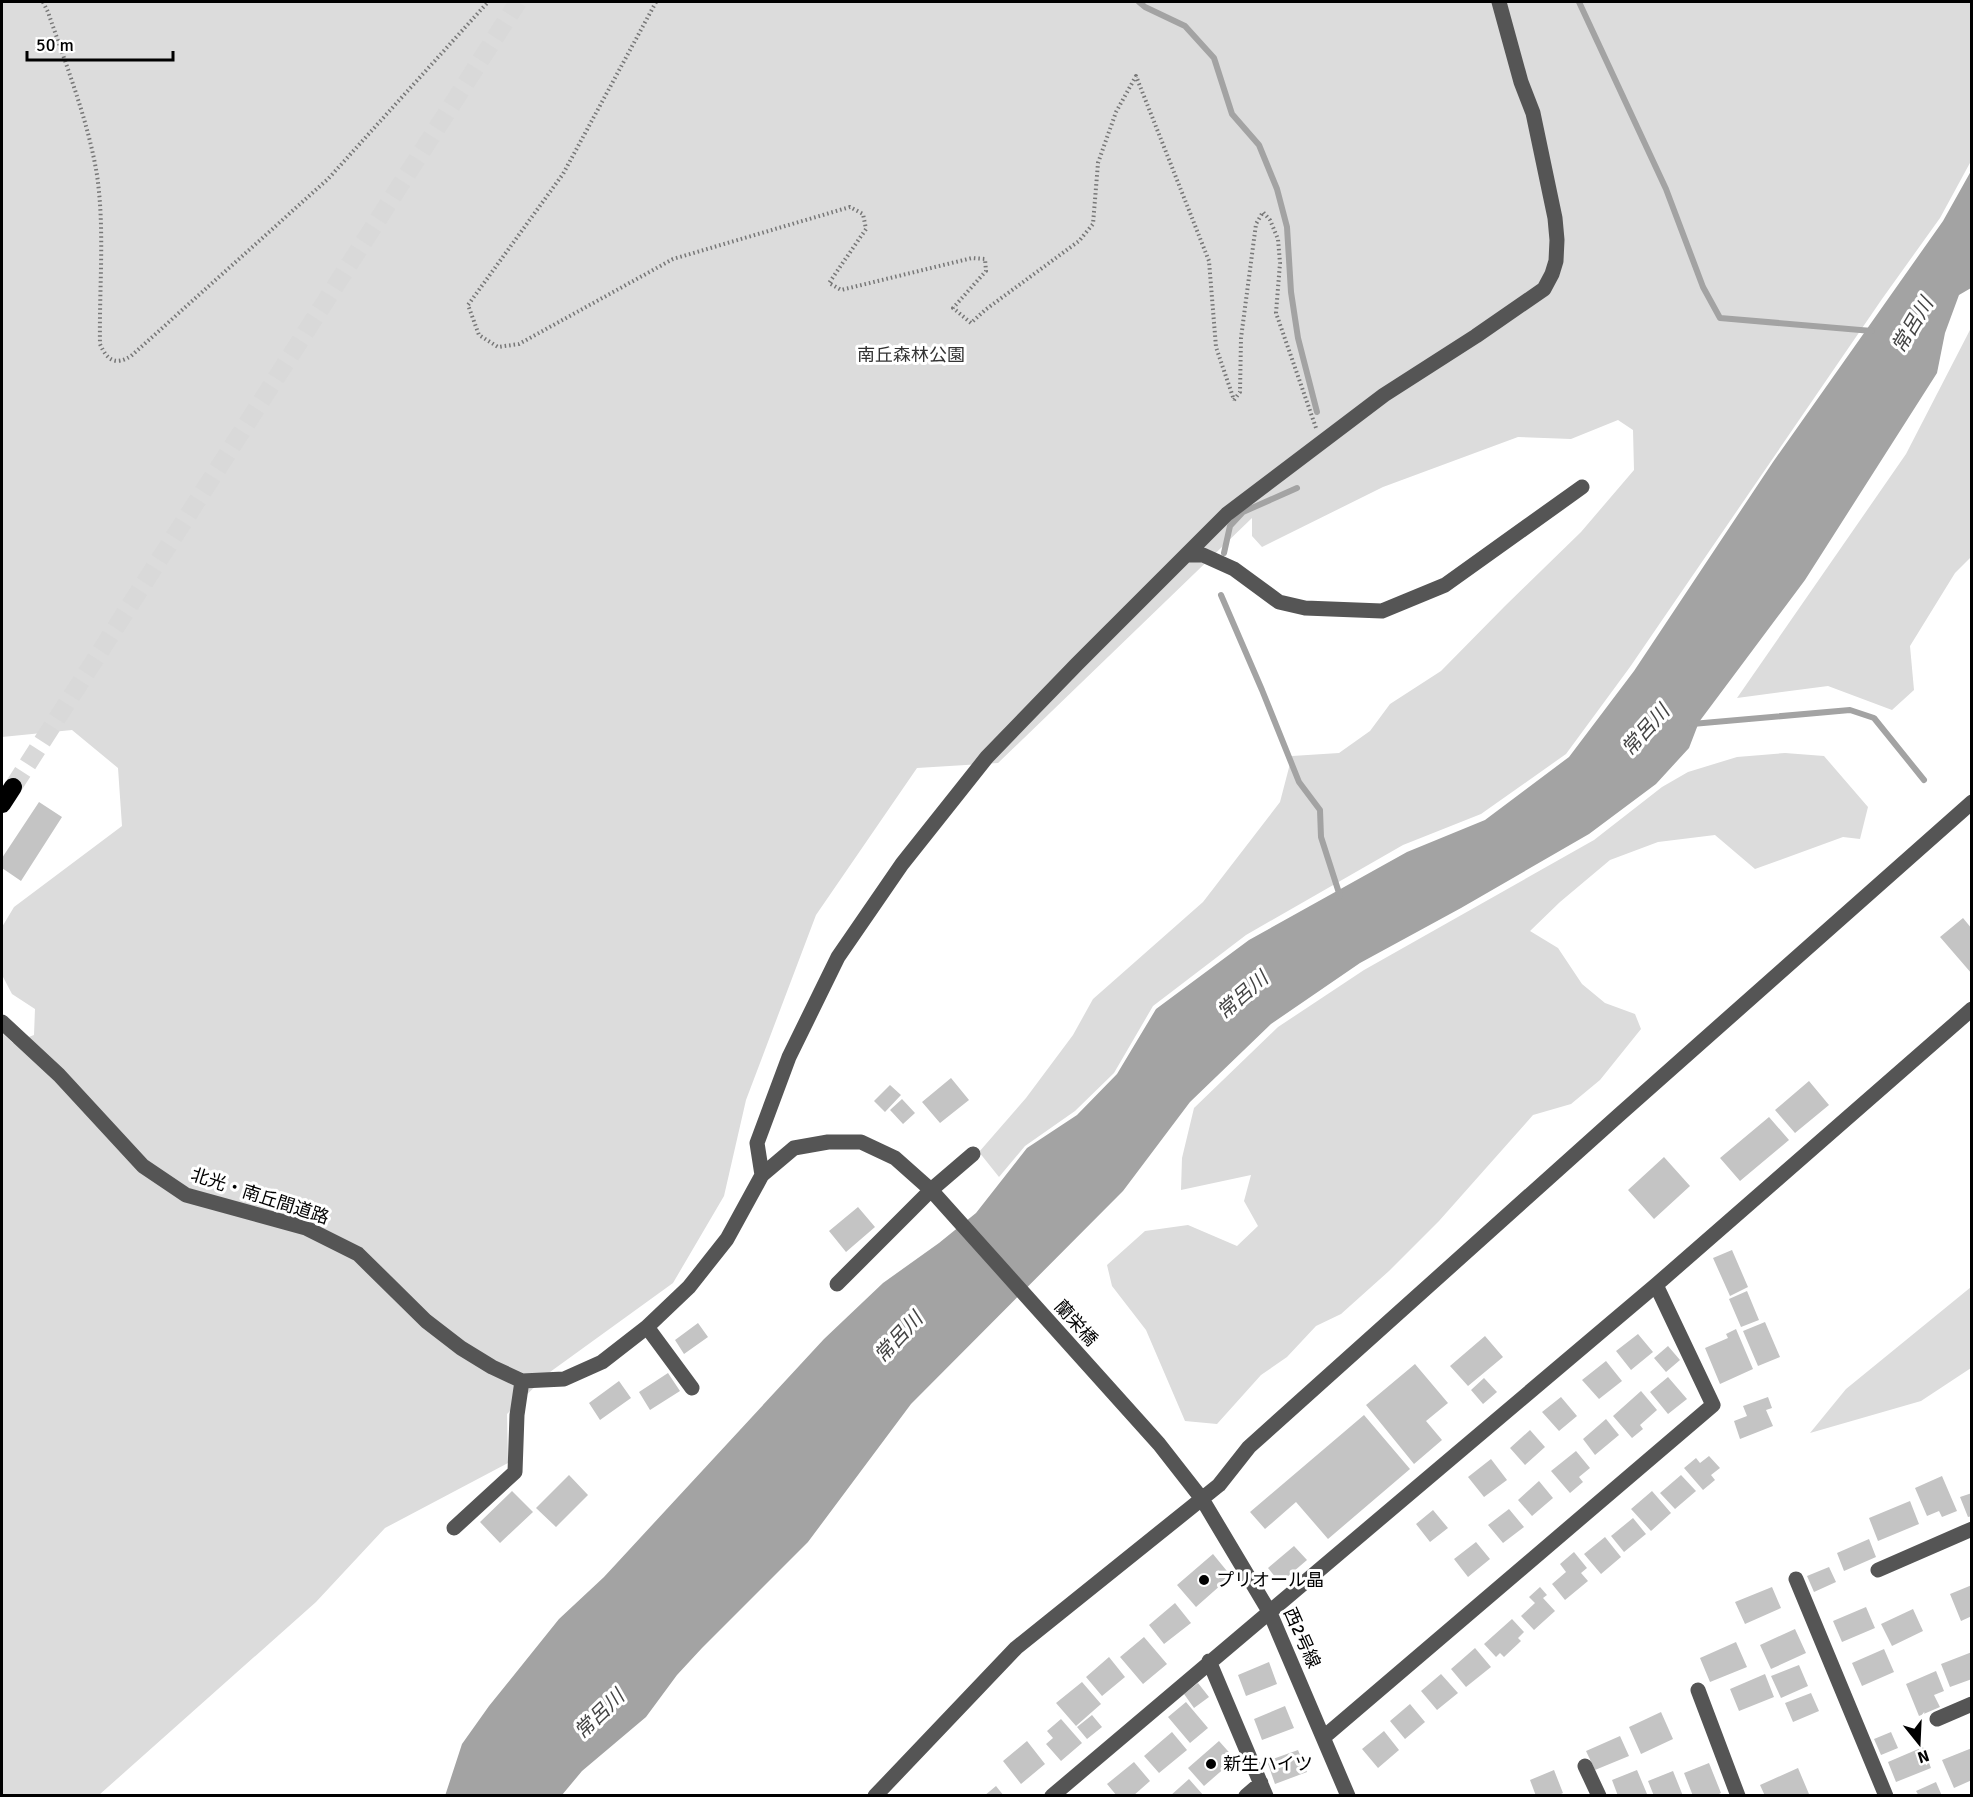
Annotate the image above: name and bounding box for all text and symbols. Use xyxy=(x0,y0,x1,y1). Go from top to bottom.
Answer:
scale bar xyxy=(27,24,172,62)
text: 50 m xyxy=(36,34,74,56)
water label: 常呂川 xyxy=(1886,291,1940,357)
park label: 南丘森林公園 xyxy=(857,344,965,366)
water label: 常呂川 xyxy=(1616,698,1676,761)
water label: 常呂川 xyxy=(1211,965,1275,1024)
street label: 北光・南丘間道路 xyxy=(188,1163,332,1229)
street label: 蘭栄橋 xyxy=(1050,1296,1102,1350)
water label: 常呂川 xyxy=(869,1305,929,1368)
place label: プリオール晶 xyxy=(1216,1569,1324,1591)
marker: プリオール晶 xyxy=(1197,1573,1211,1587)
street label: 西2号線 xyxy=(1279,1604,1325,1672)
water label: 常呂川 xyxy=(569,1683,631,1744)
north arrow xyxy=(1889,1713,1949,1773)
text: N xyxy=(1915,1745,1932,1768)
place label: 新生ハイツ xyxy=(1223,1753,1313,1775)
marker: 新生ハイツ xyxy=(1204,1757,1218,1771)

